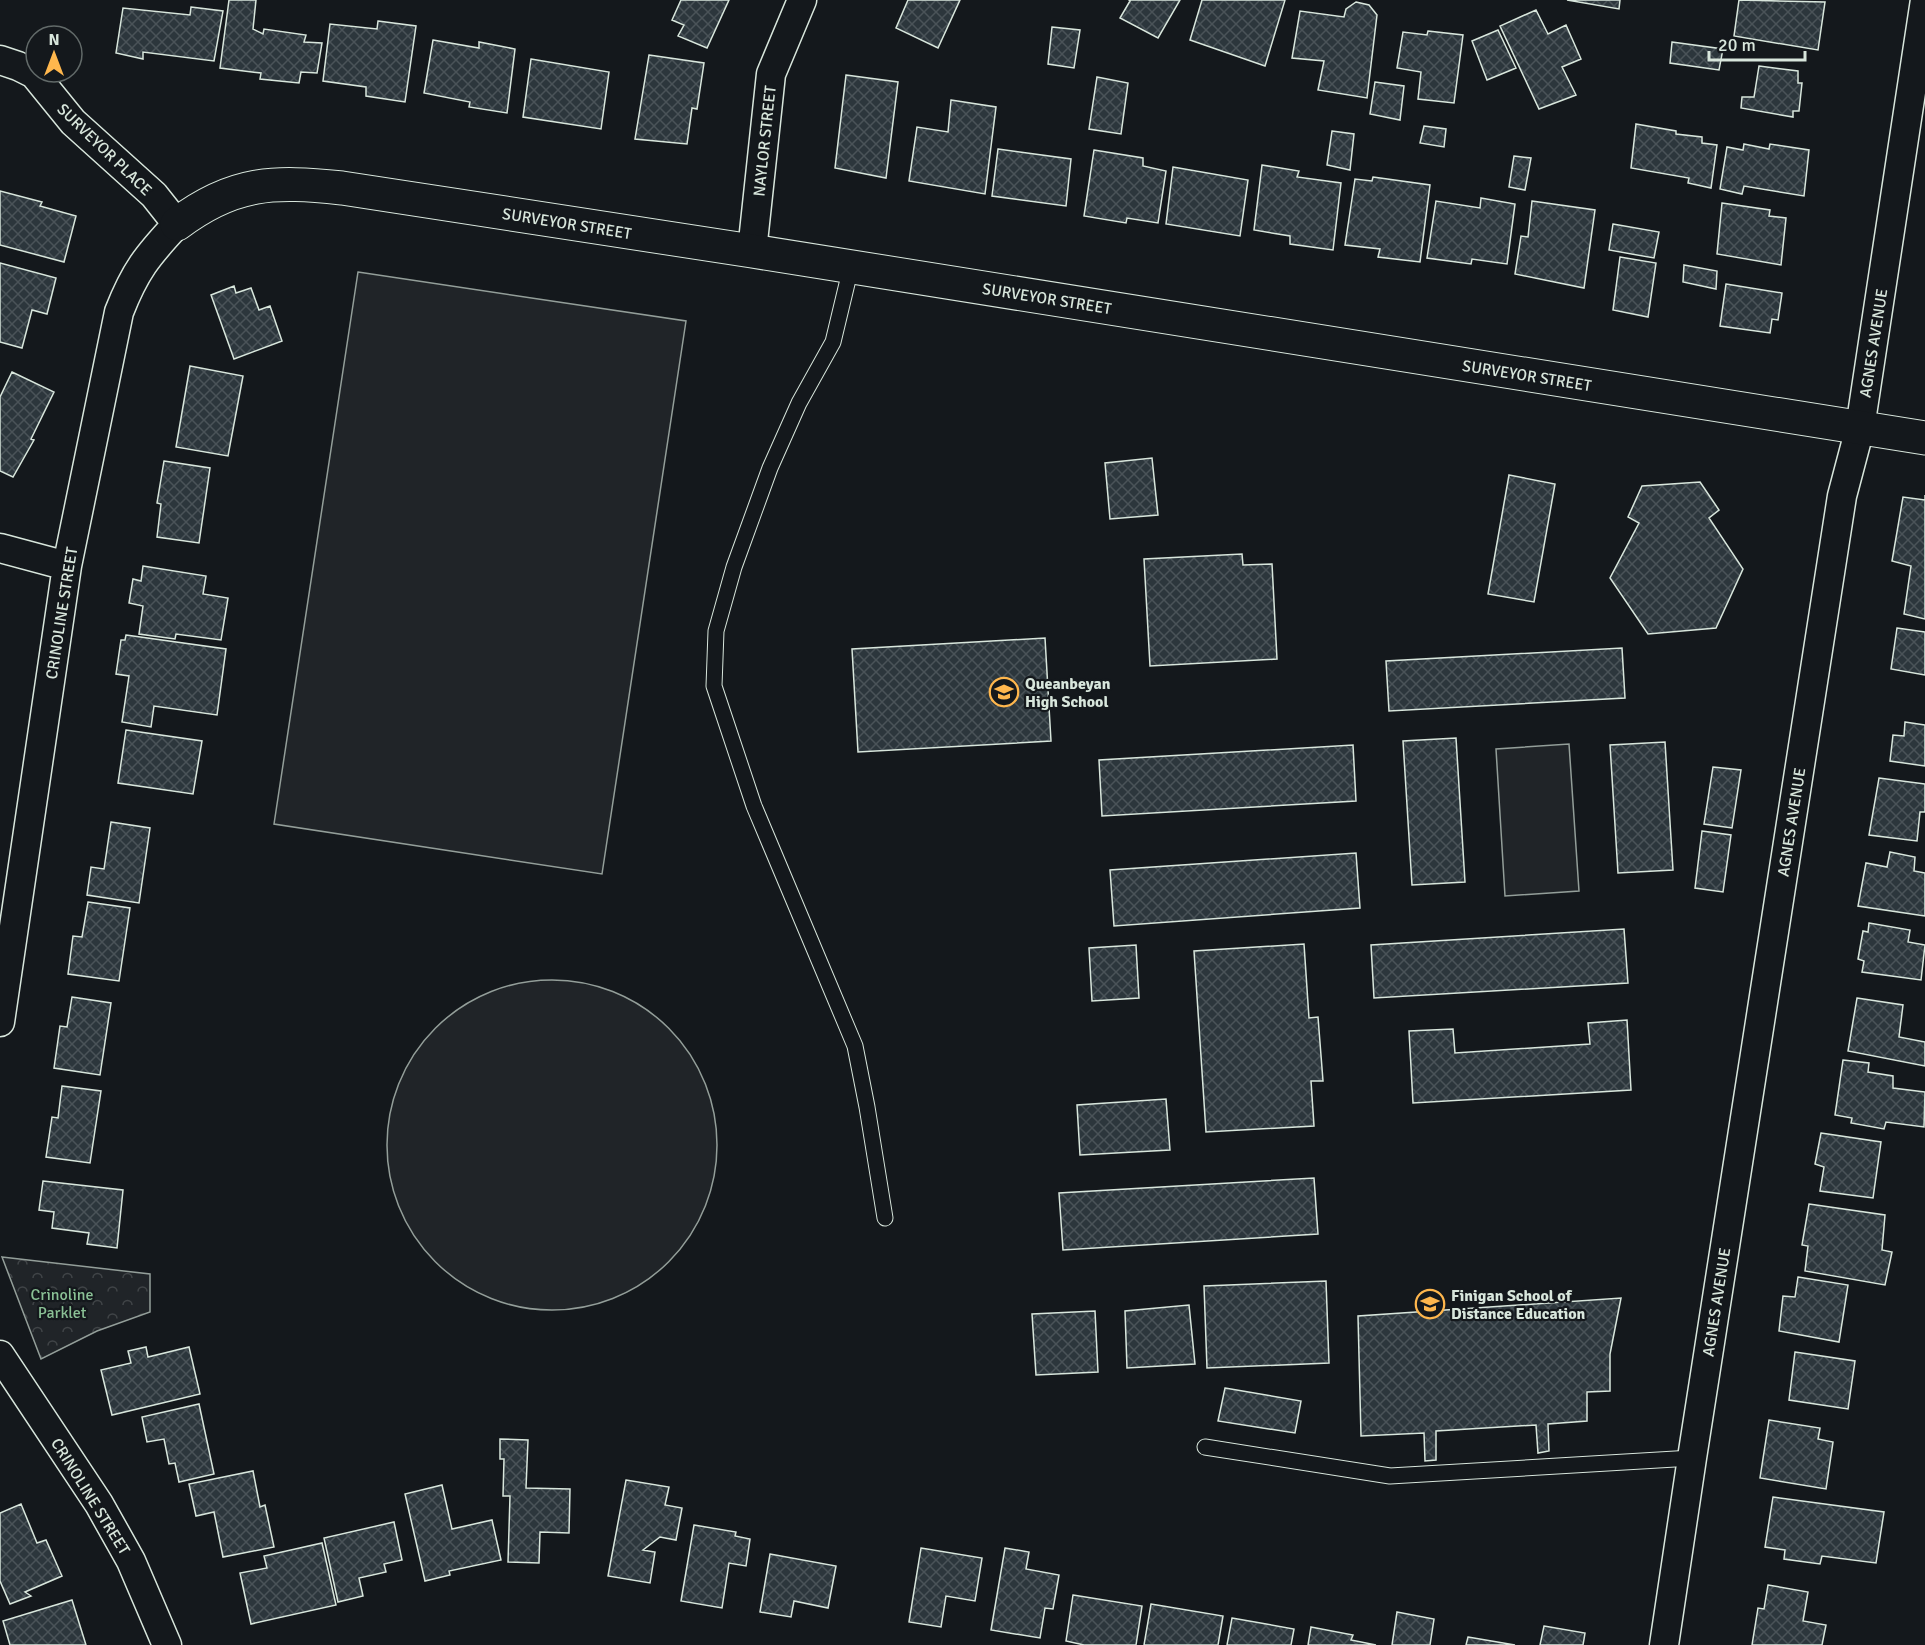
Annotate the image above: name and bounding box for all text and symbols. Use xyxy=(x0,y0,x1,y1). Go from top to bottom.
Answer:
north arrow xyxy=(24,24,84,84)
scale bar xyxy=(1709,24,1805,62)
text: N xyxy=(48,30,60,50)
text: 20 m xyxy=(1718,34,1756,56)
street label: NAYLOR STREET xyxy=(749,85,781,198)
street label: SURVEYOR PLACE xyxy=(53,99,156,200)
street label: SURVEYOR STREET xyxy=(501,204,633,244)
street label: SURVEYOR STREET xyxy=(981,279,1113,319)
street label: AGNES AVENUE xyxy=(1856,287,1892,399)
street label: SURVEYOR STREET xyxy=(1461,356,1593,396)
street label: CRINOLINE STREET xyxy=(42,545,82,681)
place label: Queanbeyan High School xyxy=(1025,674,1111,712)
school or university icon: Queanbeyan High School xyxy=(988,676,1020,708)
street label: AGNES AVENUE xyxy=(1774,766,1810,878)
street label: AGNES AVENUE xyxy=(1699,1246,1735,1358)
park label: Crinoline Parklet xyxy=(31,1285,93,1323)
place label: Finigan School of Distance Education xyxy=(1451,1286,1586,1324)
school or university icon: Finigan School of Distance Education xyxy=(1414,1288,1446,1320)
street label: CRINOLINE STREET xyxy=(46,1435,134,1559)

